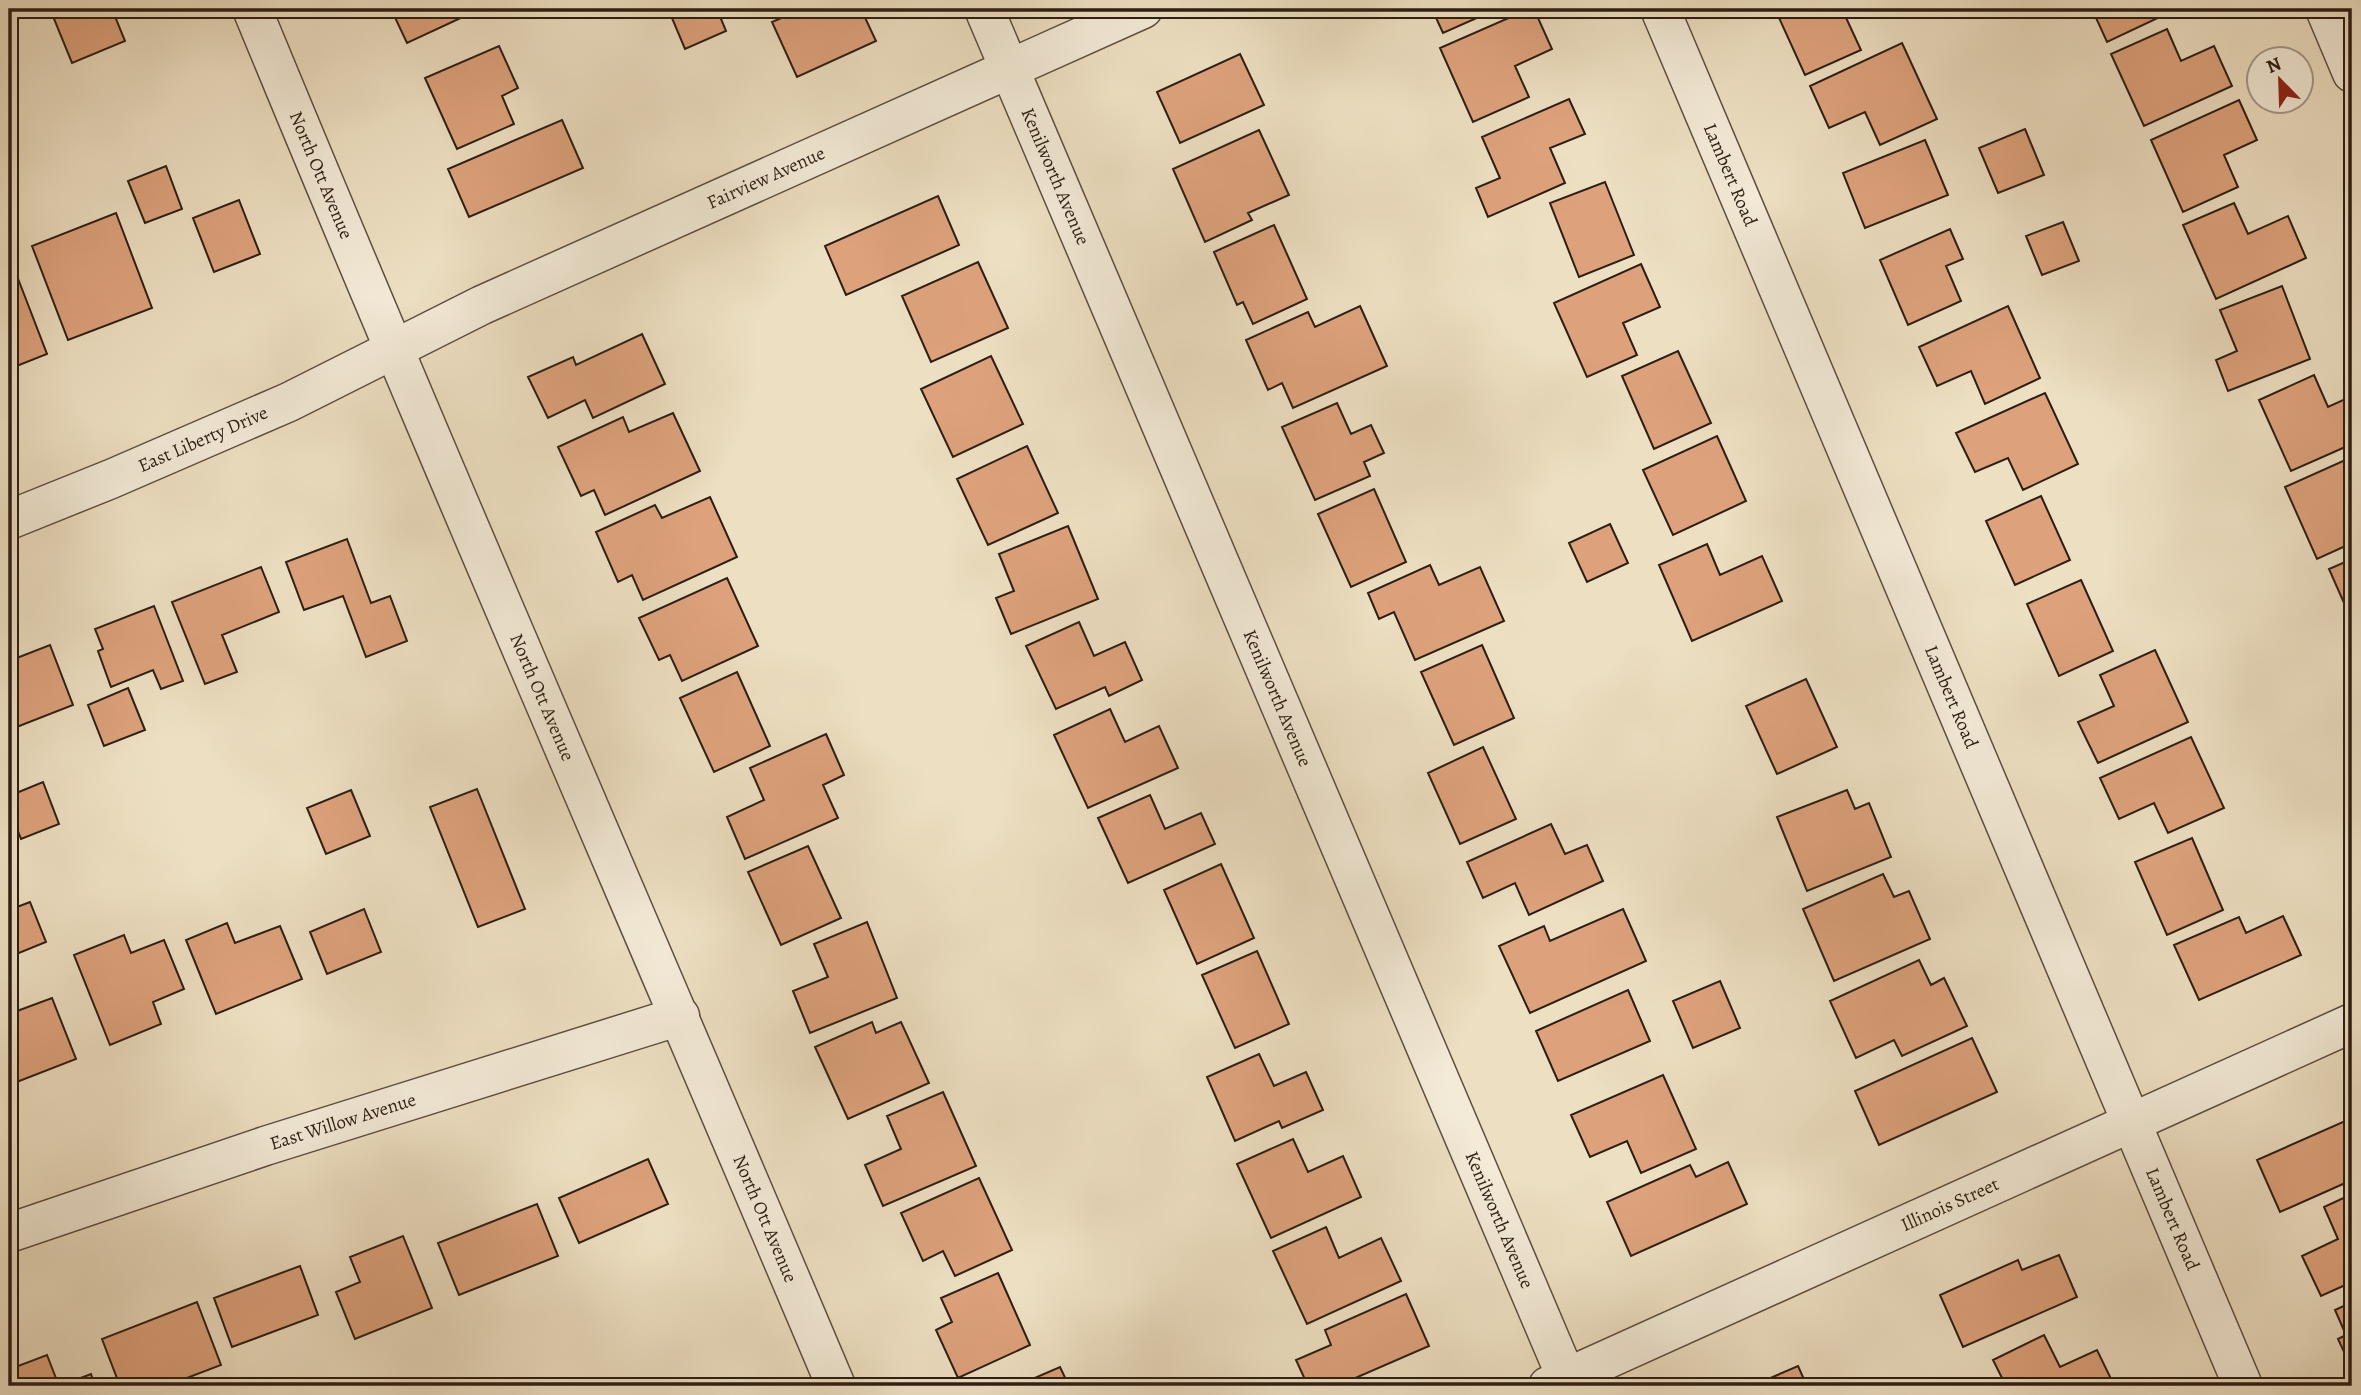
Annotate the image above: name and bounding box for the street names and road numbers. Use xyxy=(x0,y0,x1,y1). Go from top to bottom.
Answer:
street label: Kenilworth Avenue xyxy=(1015,104,1096,249)
street label: North Ott Avenue xyxy=(283,107,359,243)
street label: Lambert Road xyxy=(1697,119,1764,231)
street label: Fairview Avenue xyxy=(703,140,829,216)
street label: East Liberty Drive xyxy=(134,400,272,479)
street label: Kenilworth Avenue xyxy=(1237,625,1318,771)
street label: North Ott Avenue xyxy=(503,630,581,765)
street label: Lambert Road xyxy=(1918,641,1985,753)
street label: East Willow Avenue xyxy=(266,1086,419,1157)
street label: Kenilworth Avenue xyxy=(1459,1147,1540,1293)
street label: North Ott Avenue xyxy=(726,1151,804,1287)
street label: Lambert Road xyxy=(2139,1164,2206,1275)
street label: Illinois Street xyxy=(1897,1171,2003,1238)

